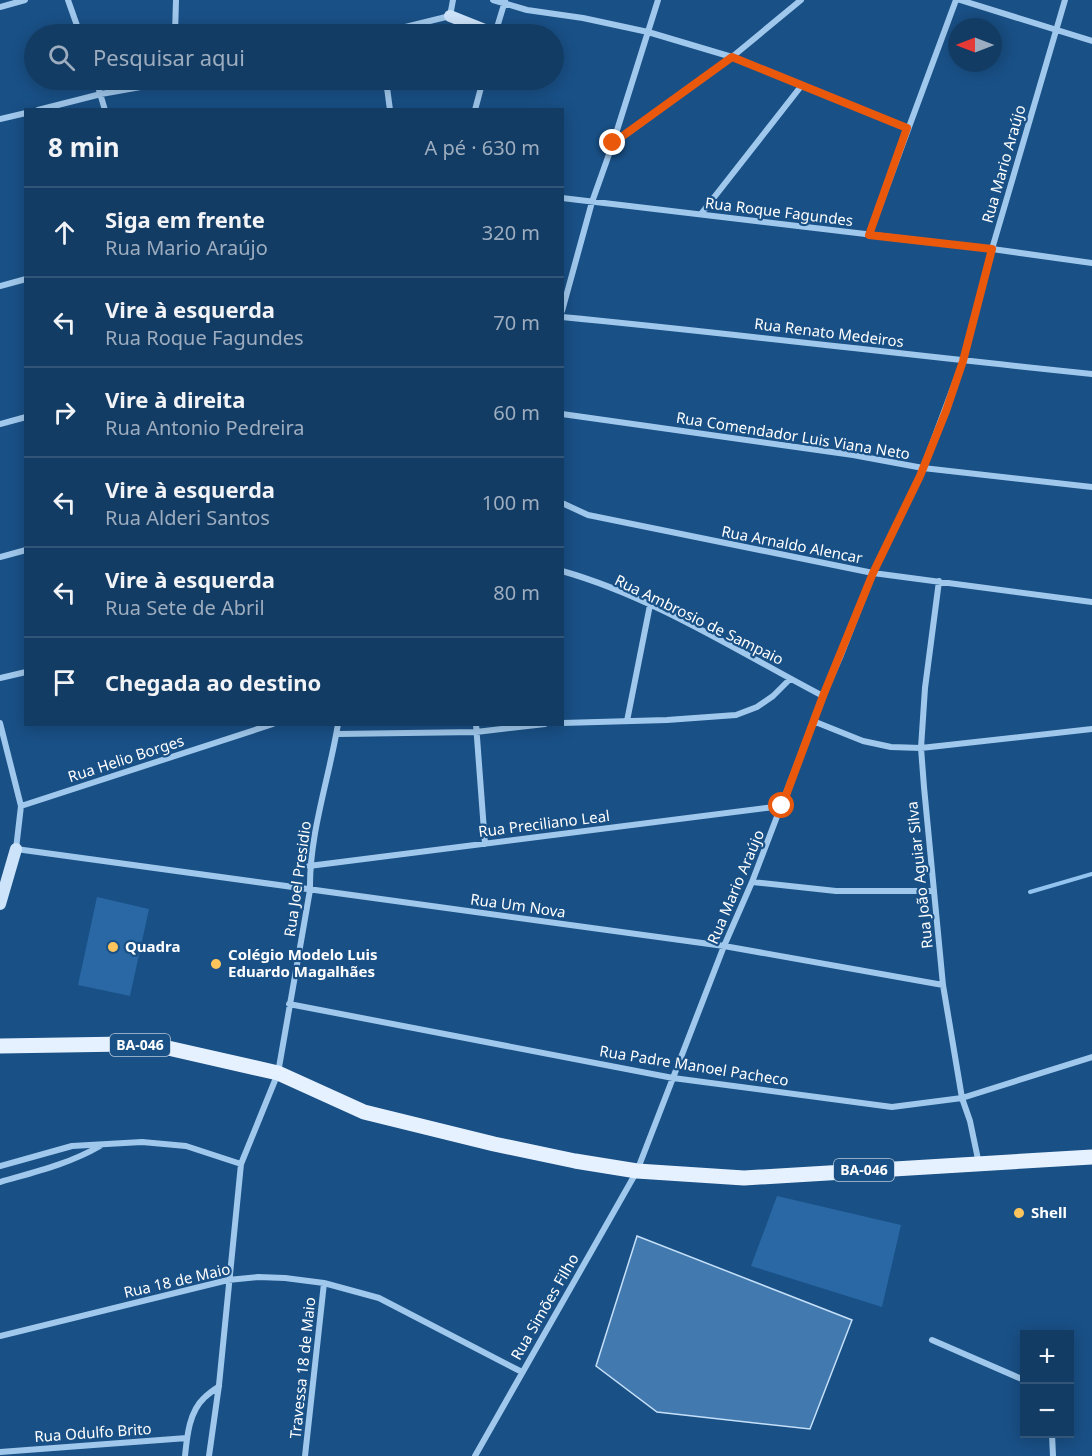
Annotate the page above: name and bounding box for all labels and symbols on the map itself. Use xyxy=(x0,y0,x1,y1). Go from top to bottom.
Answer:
north arrow xyxy=(948,18,1002,72)
street label: Rua Mario Araújo xyxy=(977,102,1029,225)
route end xyxy=(599,129,625,155)
street label: Rua Roque Fagundes xyxy=(704,192,854,230)
street label: Rua Renato Medeiros xyxy=(753,313,905,351)
street label: Rua Comendador Luis Viana Neto xyxy=(675,407,912,463)
street label: Rua Arnaldo Alencar xyxy=(720,521,865,568)
street label: Rua Ambrosio de Sampaio xyxy=(612,569,787,669)
street label: Rua Helio Borges xyxy=(65,730,186,786)
route start xyxy=(768,792,794,818)
street label: Rua João Aguiar Silva xyxy=(901,800,937,950)
street label: Rua Preciliano Leal xyxy=(477,805,611,841)
street label: Rua Joel Presidio xyxy=(279,820,315,938)
street label: Rua Mario Araújo xyxy=(702,827,768,947)
street label: Rua Um Nova xyxy=(469,888,567,922)
place label: Quadra xyxy=(125,936,180,956)
marker: Quadra xyxy=(106,940,120,954)
place label: Colégio Modelo Luis Eduardo Magalhães xyxy=(228,944,378,981)
marker: Colégio Modelo Luis Eduardo Magalhães xyxy=(209,957,223,971)
road number: BA-046 xyxy=(110,1034,170,1056)
street label: Rua Padre Manoel Pacheco xyxy=(598,1040,790,1090)
road number: BA-046 xyxy=(834,1159,894,1181)
place label: Shell xyxy=(1031,1202,1067,1222)
marker: Shell xyxy=(1012,1206,1026,1220)
street label: Rua Simões Filho xyxy=(506,1250,583,1363)
street label: Rua 18 de Maio xyxy=(122,1258,232,1302)
street label: Travessa 18 de Maio xyxy=(285,1296,319,1440)
street label: Rua Odulfo Brito xyxy=(34,1418,152,1446)

